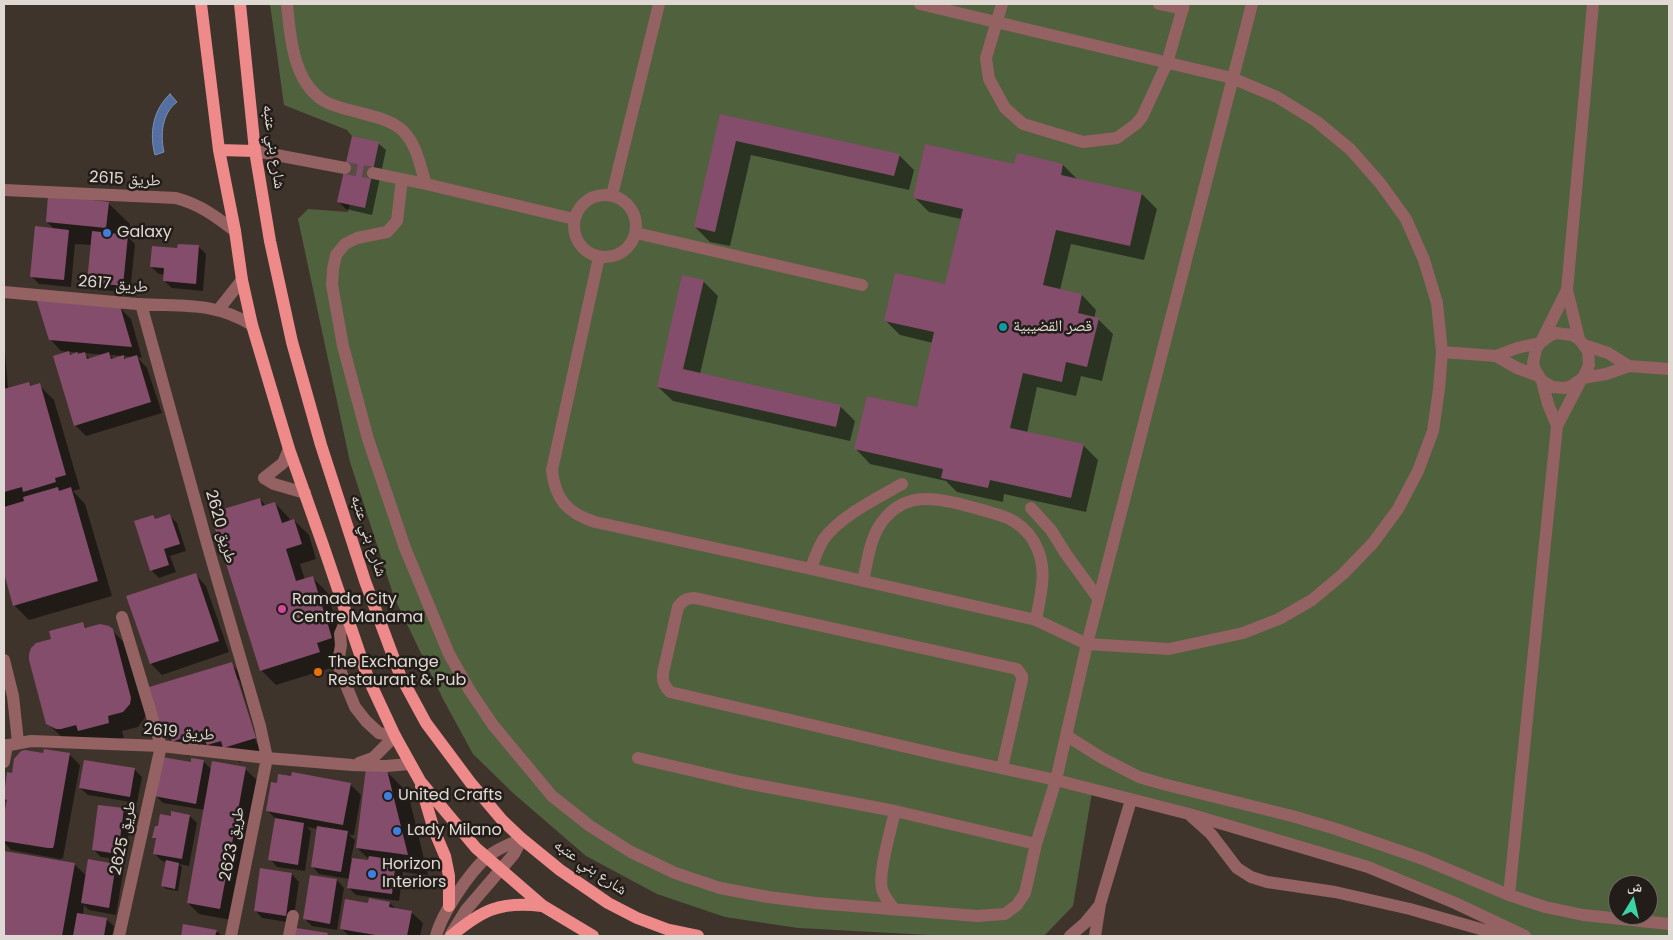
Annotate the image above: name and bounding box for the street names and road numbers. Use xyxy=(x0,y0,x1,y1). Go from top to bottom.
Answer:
street label: شارع بني عتبه xyxy=(258,104,288,190)
street label: طريق 2615 xyxy=(89,169,161,191)
street label: طريق 2617 xyxy=(77,272,149,298)
street label: طريق 2620 xyxy=(200,488,240,566)
street label: شارع بني عتبه xyxy=(346,493,390,579)
street label: طريق 2619 xyxy=(142,720,216,746)
street label: طريق 2625 xyxy=(107,799,141,877)
street label: طريق 2623 xyxy=(216,805,250,883)
street label: شارع بني عتبه xyxy=(550,836,630,900)

